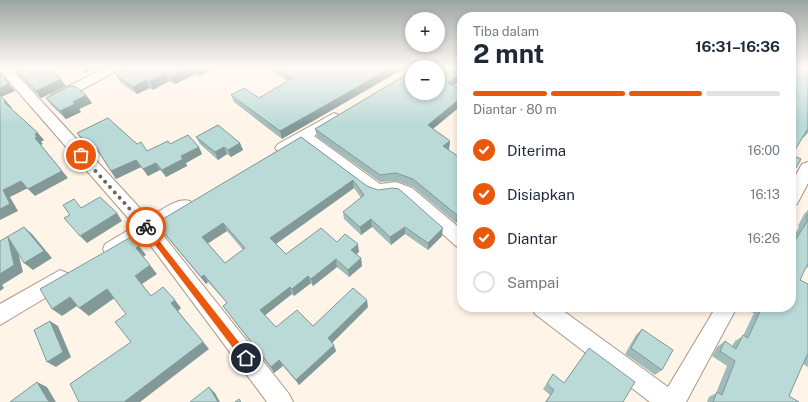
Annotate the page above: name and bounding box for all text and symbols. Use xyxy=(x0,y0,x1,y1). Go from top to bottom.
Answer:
map controls xyxy=(405,12,445,100)
button: + xyxy=(405,12,445,52)
text: Tiba dalam xyxy=(473,24,539,39)
text: 2 mnt xyxy=(473,38,544,69)
text: 16:31–16:36 xyxy=(695,38,780,55)
button: − xyxy=(405,60,445,100)
text: Diantar · 80 m xyxy=(473,102,557,117)
pin xyxy=(64,138,98,172)
icon: check xyxy=(473,139,495,161)
text: Diterima xyxy=(507,142,566,159)
text: 16:00 xyxy=(748,143,780,158)
icon: bag xyxy=(70,144,92,166)
icon: check xyxy=(473,183,495,205)
text: Disiapkan xyxy=(507,186,575,203)
text: 16:13 xyxy=(750,187,780,202)
courier xyxy=(126,207,166,247)
icon: bike xyxy=(135,216,157,238)
icon: check xyxy=(473,227,495,249)
text: Diantar xyxy=(507,230,558,247)
text: 16:26 xyxy=(748,231,780,246)
text: Sampai xyxy=(507,274,559,291)
pin xyxy=(229,341,263,375)
icon: home xyxy=(235,347,257,369)

